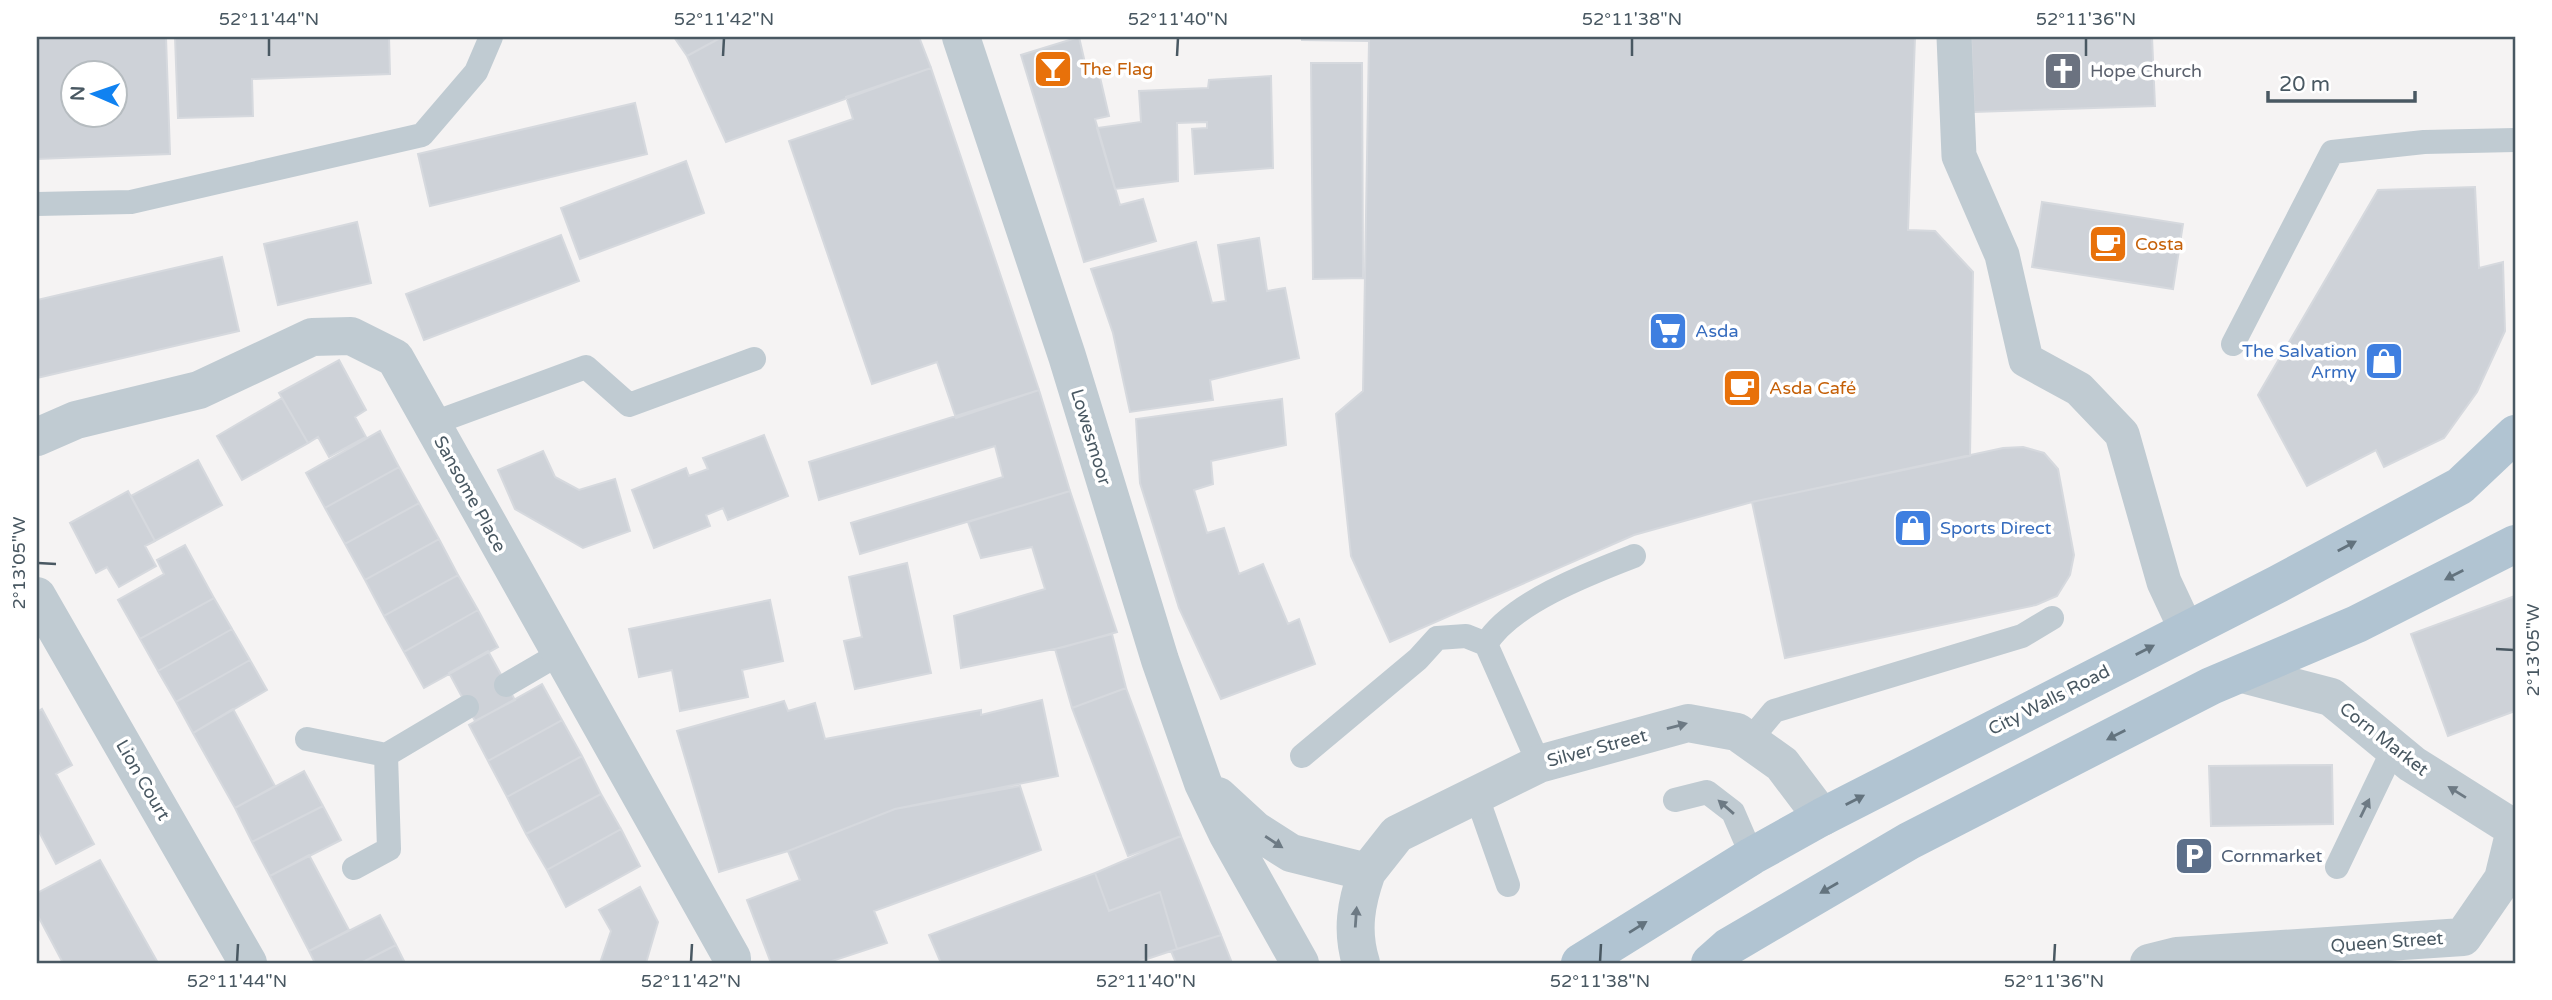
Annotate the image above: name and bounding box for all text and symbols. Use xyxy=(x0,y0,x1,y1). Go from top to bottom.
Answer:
text: 52°11'44"N xyxy=(219,8,319,30)
text: 52°11'42"N xyxy=(674,8,774,30)
text: 52°11'40"N xyxy=(1128,8,1228,30)
text: 52°11'38"N xyxy=(1582,8,1682,30)
text: 52°11'36"N xyxy=(2036,8,2136,30)
bar icon: The Flag xyxy=(1032,48,1074,90)
church icon: Hope Church xyxy=(2042,50,2084,92)
place label: The Flag xyxy=(1080,58,1153,80)
north arrow xyxy=(60,60,130,130)
place label: Hope Church xyxy=(2090,60,2202,82)
scale bar xyxy=(2268,60,2416,104)
text: 20 m xyxy=(2279,72,2330,97)
text: N xyxy=(67,85,89,101)
cafe icon: Costa xyxy=(2087,223,2129,265)
place label: Costa xyxy=(2135,233,2184,255)
supermarket icon: Asda xyxy=(1647,310,1689,352)
place label: Asda xyxy=(1695,320,1739,342)
place label: The Salvation Army xyxy=(2242,340,2357,383)
shop icon: The Salvation Army xyxy=(2363,340,2405,382)
cafe icon: Asda Café xyxy=(1721,367,1763,409)
place label: Asda Café xyxy=(1769,377,1856,399)
street label: Lowesmoor xyxy=(1066,386,1116,488)
street label: Sansome Place xyxy=(429,432,511,556)
shop icon: Sports Direct xyxy=(1892,507,1934,549)
text: 2°13'05"W xyxy=(8,517,30,609)
place label: Sports Direct xyxy=(1940,517,2052,539)
one-way arrow xyxy=(2337,541,2357,552)
one-way arrow xyxy=(2444,569,2464,580)
text: 2°13'05"W xyxy=(2522,604,2544,696)
one-way arrow xyxy=(2135,645,2155,657)
street label: City Walls Road xyxy=(1985,660,2113,740)
street label: Corn Market xyxy=(2335,697,2433,781)
one-way arrow xyxy=(1666,720,1688,731)
street label: Silver Street xyxy=(1545,724,1649,772)
one-way arrow xyxy=(2106,729,2126,741)
street label: Lion Court xyxy=(111,736,175,824)
one-way arrow xyxy=(2448,786,2467,799)
one-way arrow xyxy=(1845,794,1865,805)
one-way arrow xyxy=(2359,798,2371,818)
one-way arrow xyxy=(1717,800,1734,815)
one-way arrow xyxy=(1265,835,1283,849)
parking icon: Cornmarket xyxy=(2173,835,2215,877)
place label: Cornmarket xyxy=(2221,845,2322,867)
one-way arrow xyxy=(1819,882,1839,894)
one-way arrow xyxy=(1351,906,1362,928)
one-way arrow xyxy=(1628,921,1648,934)
street label: Queen Street xyxy=(2330,927,2444,957)
text: 52°11'44"N xyxy=(187,970,287,992)
text: 52°11'42"N xyxy=(641,970,741,992)
text: 52°11'40"N xyxy=(1096,970,1196,992)
text: 52°11'38"N xyxy=(1550,970,1650,992)
text: 52°11'36"N xyxy=(2004,970,2104,992)

